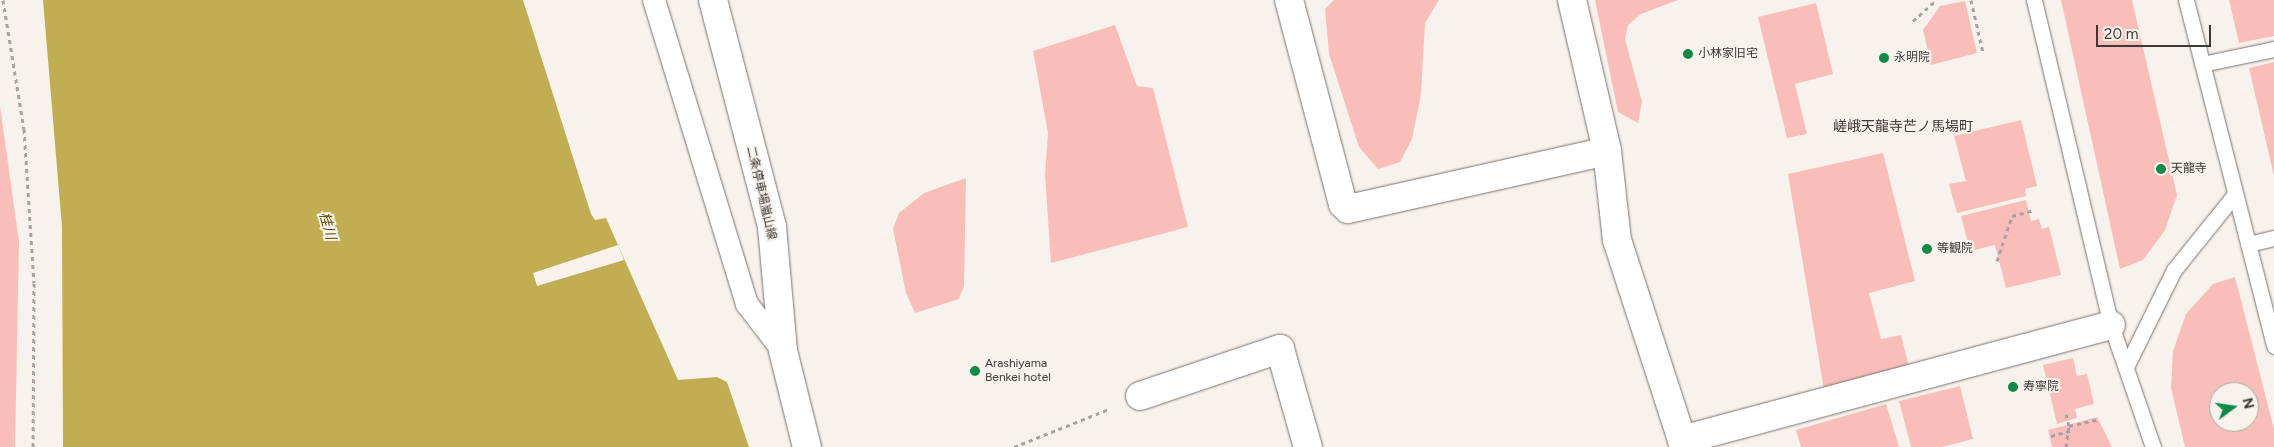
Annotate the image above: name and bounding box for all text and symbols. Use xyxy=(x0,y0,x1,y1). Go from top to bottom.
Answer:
scale bar xyxy=(2099,15,2214,47)
text: 20 m xyxy=(2104,25,2138,43)
place label: 小林家旧宅 xyxy=(1698,47,1758,61)
marker: 小林家旧宅 xyxy=(1682,48,1694,60)
place label: 永明院 xyxy=(1894,51,1930,65)
marker: 永明院 xyxy=(1878,52,1890,64)
district label: 嵯峨天龍寺芒ノ馬場町 xyxy=(1833,119,1973,135)
street label: 二条停車場嵐山線 xyxy=(743,145,779,241)
place label: 天龍寺 xyxy=(2171,162,2207,176)
marker: 天龍寺 xyxy=(2155,163,2167,175)
water label: 桂川 xyxy=(315,210,339,242)
place label: 等観院 xyxy=(1937,242,1973,256)
marker: 等観院 xyxy=(1921,243,1933,255)
place label: Arashiyama Benkei hotel xyxy=(985,357,1051,385)
marker: Arashiyama Benkei hotel xyxy=(969,365,981,377)
place label: 寿寧院 xyxy=(2023,380,2059,394)
marker: 寿寧院 xyxy=(2007,381,2019,393)
north arrow xyxy=(2209,382,2259,432)
text: N xyxy=(2239,396,2258,411)

